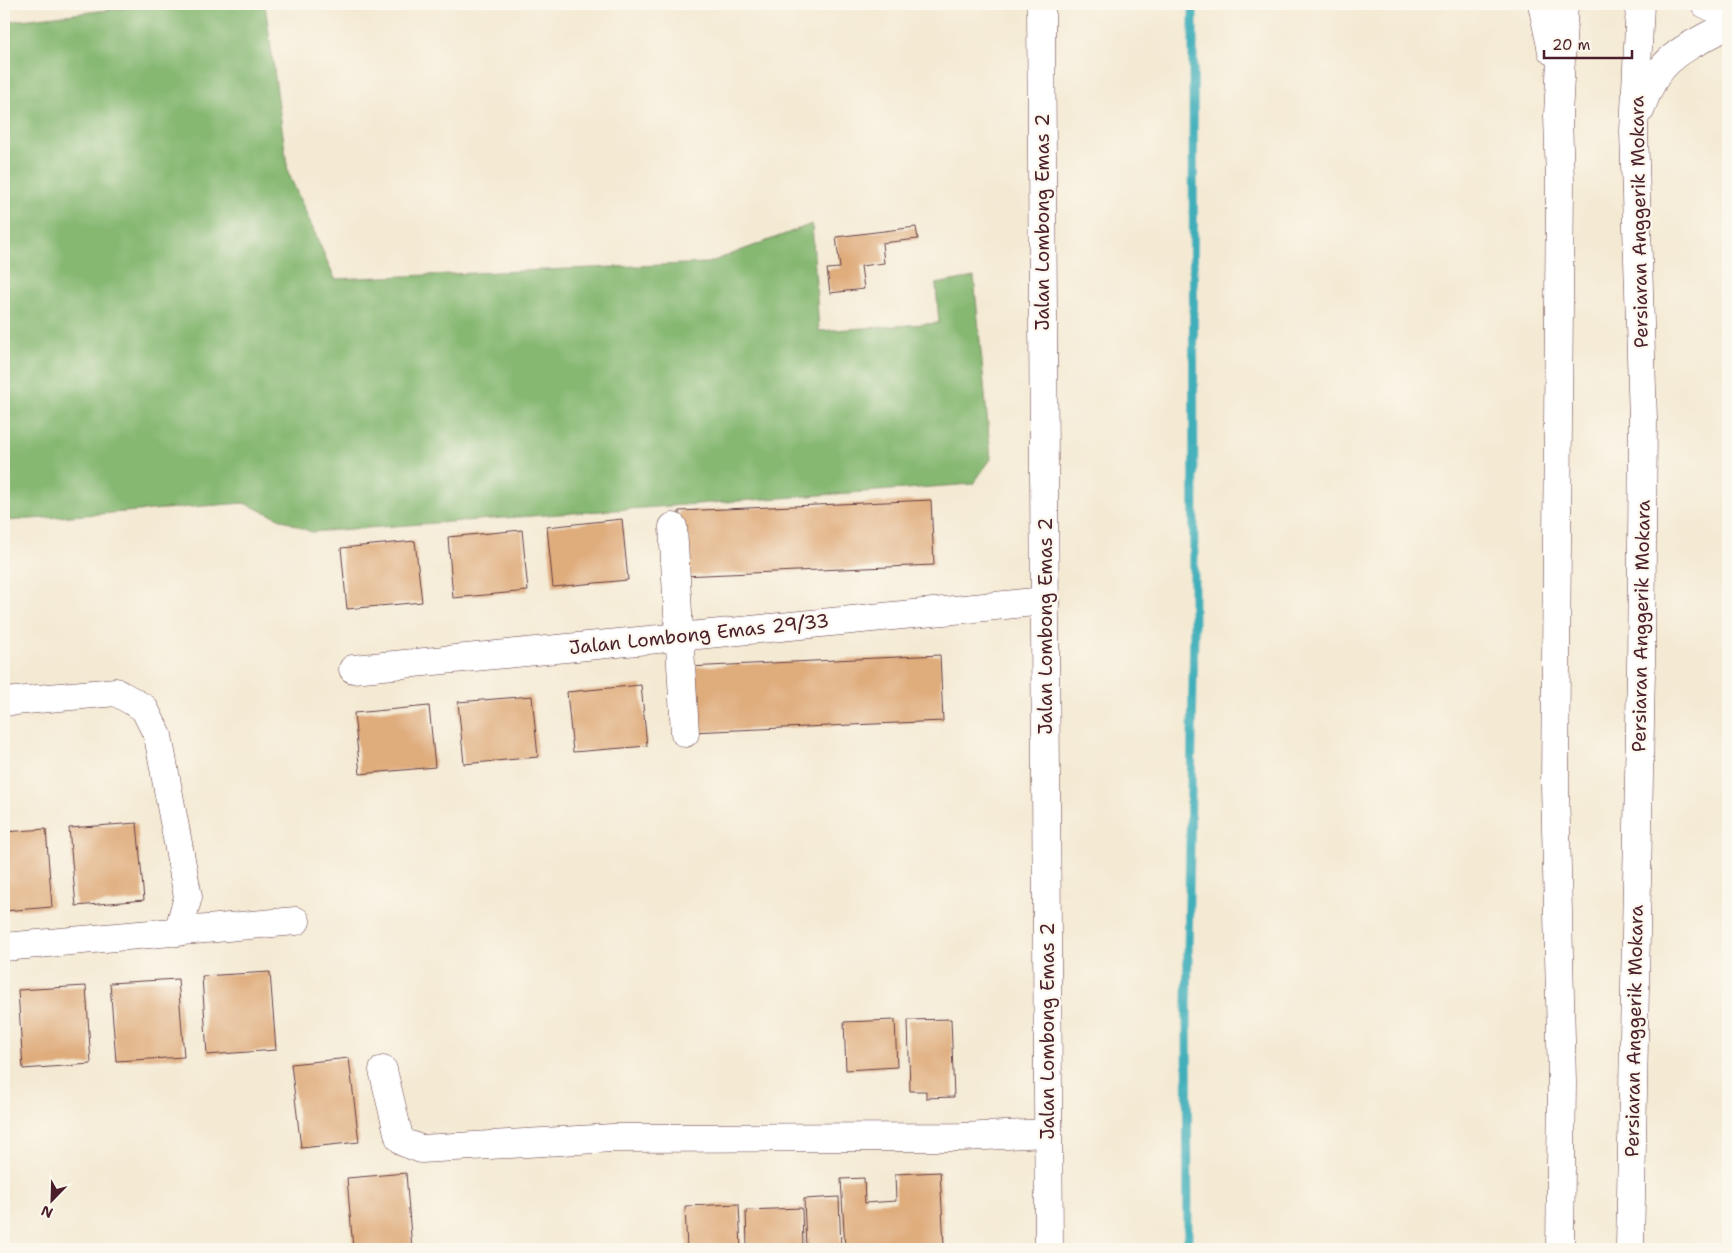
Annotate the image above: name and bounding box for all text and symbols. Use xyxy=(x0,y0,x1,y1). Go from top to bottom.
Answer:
scale bar xyxy=(1544,28,1632,60)
text: 20 m xyxy=(1552,35,1591,55)
street label: Persiaran Anggerik Mokara xyxy=(1624,95,1654,348)
street label: Jalan Lombong Emas 2 xyxy=(1030,113,1055,331)
street label: Persiaran Anggerik Mokara xyxy=(1626,499,1656,752)
street label: Jalan Lombong Emas 2 xyxy=(1033,517,1058,735)
street label: Jalan Lombong Emas 29/33 xyxy=(568,608,830,660)
street label: Persiaran Anggerik Mokara xyxy=(1619,904,1649,1157)
street label: Jalan Lombong Emas 2 xyxy=(1035,922,1060,1140)
north arrow xyxy=(28,1176,78,1226)
text: N xyxy=(38,1202,56,1222)

